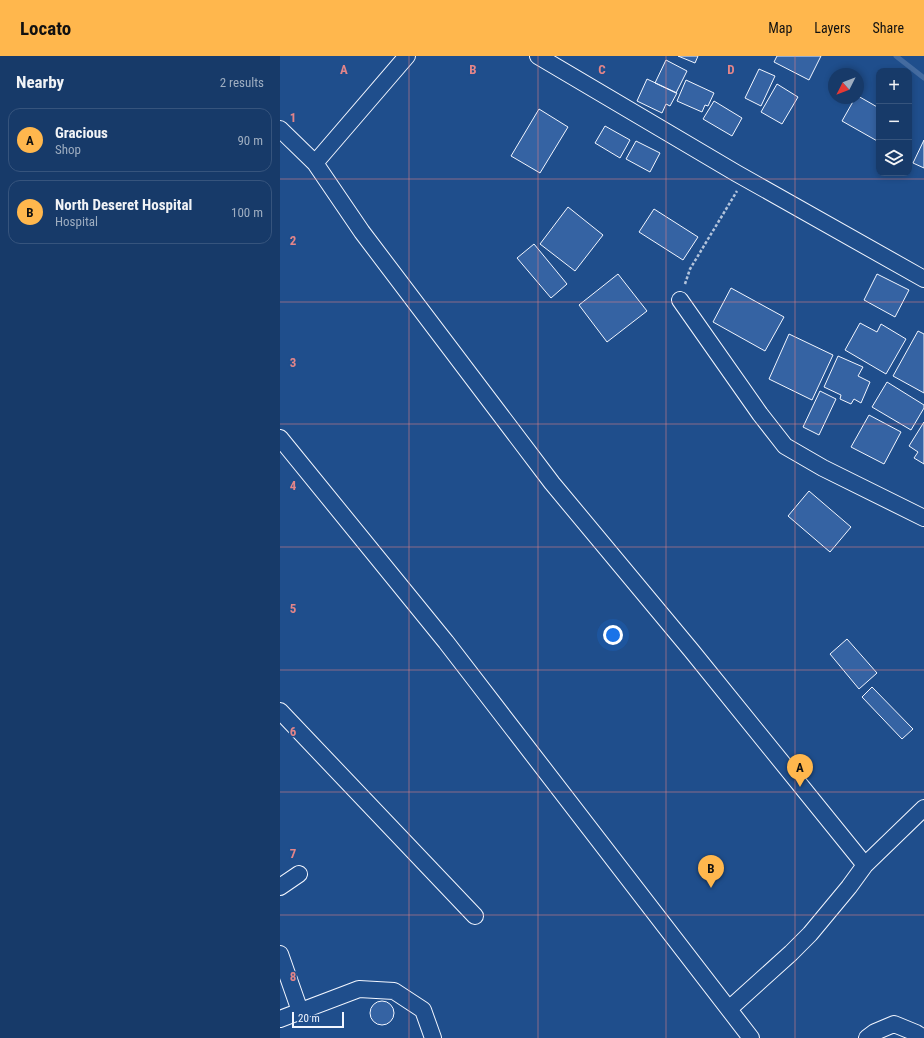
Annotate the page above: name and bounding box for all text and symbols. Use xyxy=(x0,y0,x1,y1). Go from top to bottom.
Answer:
text: Locato xyxy=(20,17,71,40)
text: Map xyxy=(768,20,792,36)
text: Layers xyxy=(814,20,851,36)
text: Share xyxy=(873,20,904,36)
text: A xyxy=(340,62,348,77)
text: B xyxy=(469,62,477,77)
text: C xyxy=(598,62,606,77)
text: D xyxy=(727,62,735,77)
north arrow xyxy=(828,68,864,104)
map controls xyxy=(876,68,912,176)
button: + xyxy=(876,68,912,104)
text: Nearby xyxy=(16,72,64,92)
text: 2 results xyxy=(220,75,264,90)
button: − xyxy=(876,104,912,140)
text: 1 xyxy=(290,110,296,125)
text: Gracious xyxy=(55,124,108,142)
text: A xyxy=(26,133,34,148)
text: 90 m xyxy=(237,133,263,148)
button: layers xyxy=(876,140,912,176)
text: Shop xyxy=(55,142,81,157)
text: North Deseret Hospital xyxy=(55,196,192,214)
text: B xyxy=(26,205,34,220)
text: 100 m xyxy=(231,205,263,220)
text: Hospital xyxy=(55,214,98,229)
text: 2 xyxy=(290,233,297,248)
text: 3 xyxy=(290,355,296,370)
text: 4 xyxy=(290,478,297,493)
text: 5 xyxy=(290,601,297,616)
your location xyxy=(603,625,623,645)
text: 6 xyxy=(290,724,297,739)
pin: A xyxy=(787,754,813,787)
text: 7 xyxy=(290,846,297,861)
pin: B xyxy=(698,855,724,888)
text: 8 xyxy=(290,969,296,984)
scale bar xyxy=(292,1010,344,1029)
text: 20 m xyxy=(298,1012,320,1025)

